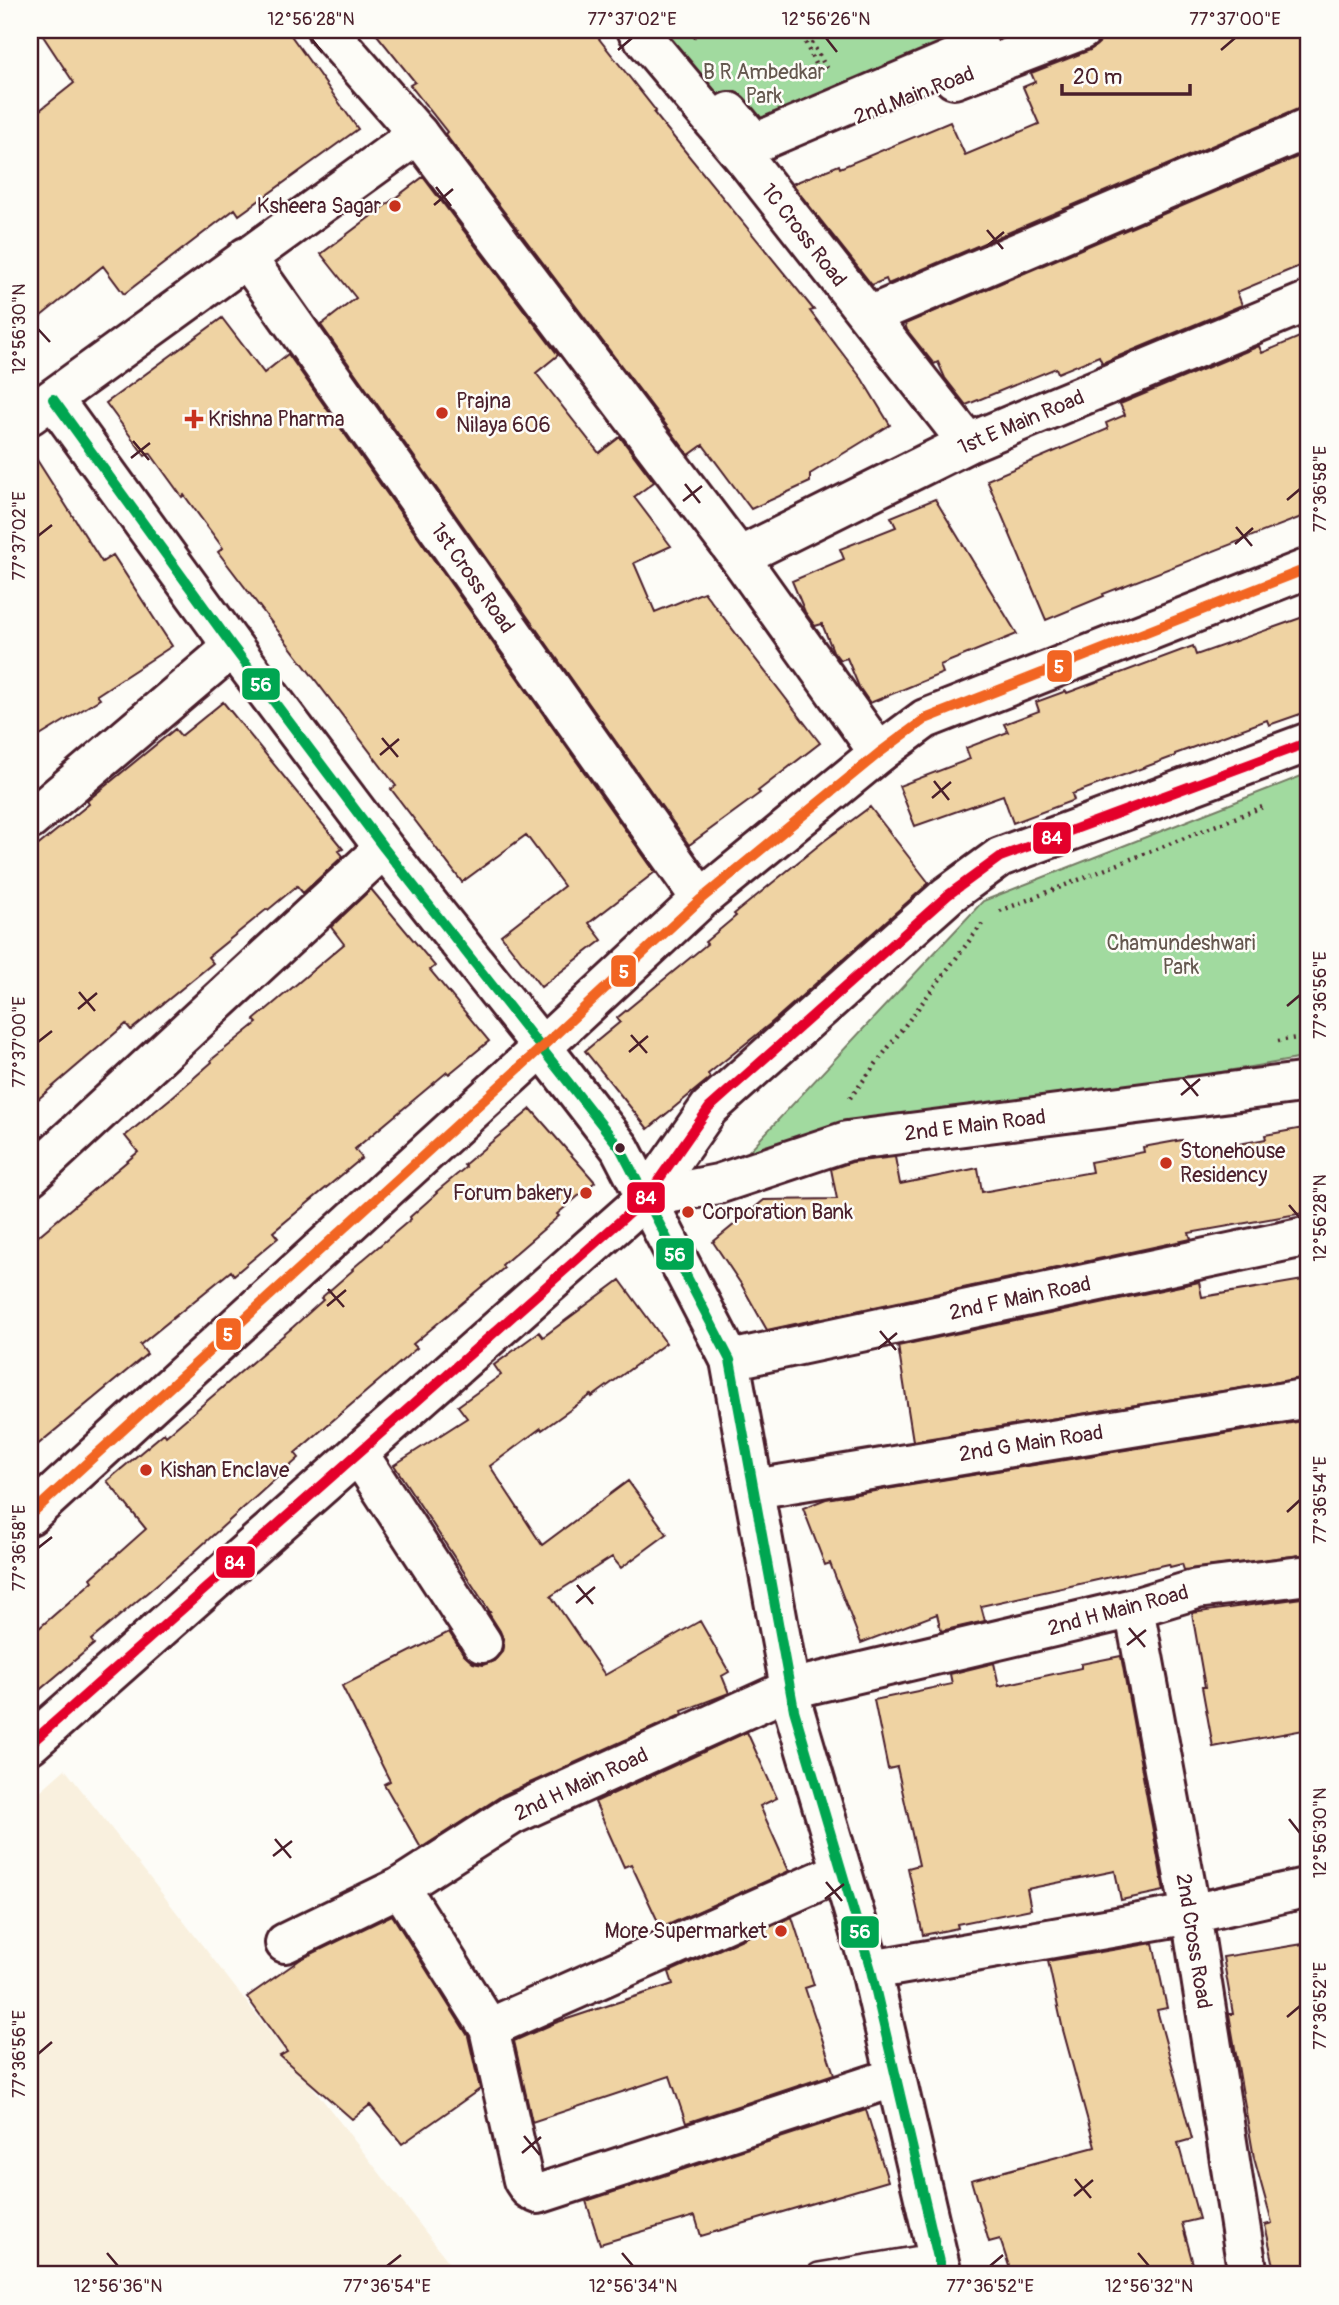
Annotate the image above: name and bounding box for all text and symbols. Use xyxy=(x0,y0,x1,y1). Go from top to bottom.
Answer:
text: 12°56'28"N xyxy=(267,8,355,31)
text: 77°37'02"E xyxy=(587,8,677,31)
text: 12°56'26"N xyxy=(782,8,870,31)
text: 77°37'00"E xyxy=(1189,8,1281,31)
scale bar xyxy=(1062,52,1190,96)
park label: B R Ambedkar Park xyxy=(703,59,825,110)
street label: 2nd Main Road xyxy=(850,60,978,131)
text: 20 m xyxy=(1073,64,1122,91)
street label: 1C Cross Road xyxy=(755,178,852,292)
place label: Ksheera Sagar xyxy=(257,193,381,220)
marker: Ksheera Sagar xyxy=(387,198,403,214)
text: 12°56'30"N xyxy=(8,284,31,374)
street label: 1st E Main Road xyxy=(954,384,1088,461)
place label: Prajna Nilaya 606 xyxy=(456,388,551,439)
marker: Prajna Nilaya 606 xyxy=(434,405,450,421)
place label: Krishna Pharma xyxy=(208,406,344,433)
marker: Krishna Pharma xyxy=(186,411,202,427)
text: 77°36'58"E xyxy=(1309,446,1332,532)
text: 77°37'02"E xyxy=(8,491,31,581)
street label: 1st Cross Road xyxy=(425,518,521,639)
line badge: 5 xyxy=(1046,649,1073,683)
text: 5 xyxy=(1054,655,1064,679)
line badge: 56 xyxy=(241,667,281,701)
text: 56 xyxy=(250,673,272,697)
line badge: 84 xyxy=(1032,821,1072,855)
text: 84 xyxy=(1042,826,1062,850)
park label: Chamundeshwari Park xyxy=(1107,930,1256,981)
text: 77°36'56"E xyxy=(1309,951,1332,1039)
line badge: 5 xyxy=(610,954,637,988)
text: 5 xyxy=(619,960,629,984)
text: 77°37'00"E xyxy=(8,996,31,1088)
street label: 2nd E Main Road xyxy=(903,1103,1047,1148)
place label: Stonehouse Residency xyxy=(1180,1138,1286,1189)
unlabelled marker xyxy=(613,1141,627,1155)
marker: Stonehouse Residency xyxy=(1158,1155,1174,1171)
text: 12°56'28"N xyxy=(1309,1174,1332,1262)
place label: Forum bakery xyxy=(453,1180,572,1207)
line badge: 84 xyxy=(626,1181,666,1214)
marker: Forum bakery xyxy=(578,1185,594,1201)
text: 84 xyxy=(636,1186,656,1210)
place label: Corporation Bank xyxy=(702,1199,853,1226)
marker: Corporation Bank xyxy=(680,1204,696,1220)
line badge: 56 xyxy=(655,1237,695,1271)
text: 56 xyxy=(664,1243,686,1267)
street label: 2nd F Main Road xyxy=(947,1270,1093,1327)
line badge: 5 xyxy=(215,1317,242,1351)
text: 5 xyxy=(223,1323,233,1347)
street label: 2nd G Main Road xyxy=(957,1419,1105,1468)
text: 77°36'54"E xyxy=(1309,1456,1332,1544)
place label: Kishan Enclave xyxy=(160,1457,290,1484)
marker: Kishan Enclave xyxy=(138,1462,154,1478)
text: 77°36'58"E xyxy=(8,1505,31,1591)
line badge: 84 xyxy=(215,1545,256,1579)
text: 84 xyxy=(225,1551,245,1575)
street label: 2nd H Main Road xyxy=(1045,1579,1191,1642)
street label: 2nd H Main Road xyxy=(510,1742,652,1827)
text: 12°56'30"N xyxy=(1309,1788,1332,1878)
street label: 2nd Cross Road xyxy=(1169,1872,1218,2011)
line badge: 56 xyxy=(840,1915,880,1949)
place label: More Supermarket xyxy=(605,1918,768,1945)
text: 56 xyxy=(849,1920,871,1944)
marker: More Supermarket xyxy=(773,1923,789,1939)
text: 77°36'52"E xyxy=(1309,1962,1332,2050)
text: 77°36'56"E xyxy=(8,2010,31,2098)
text: 12°56'36"N xyxy=(74,2275,162,2298)
text: 77°36'54"E xyxy=(343,2275,431,2298)
text: 12°56'34"N xyxy=(589,2275,677,2298)
text: 77°36'52"E xyxy=(946,2275,1034,2298)
text: 12°56'32"N xyxy=(1105,2275,1193,2298)

